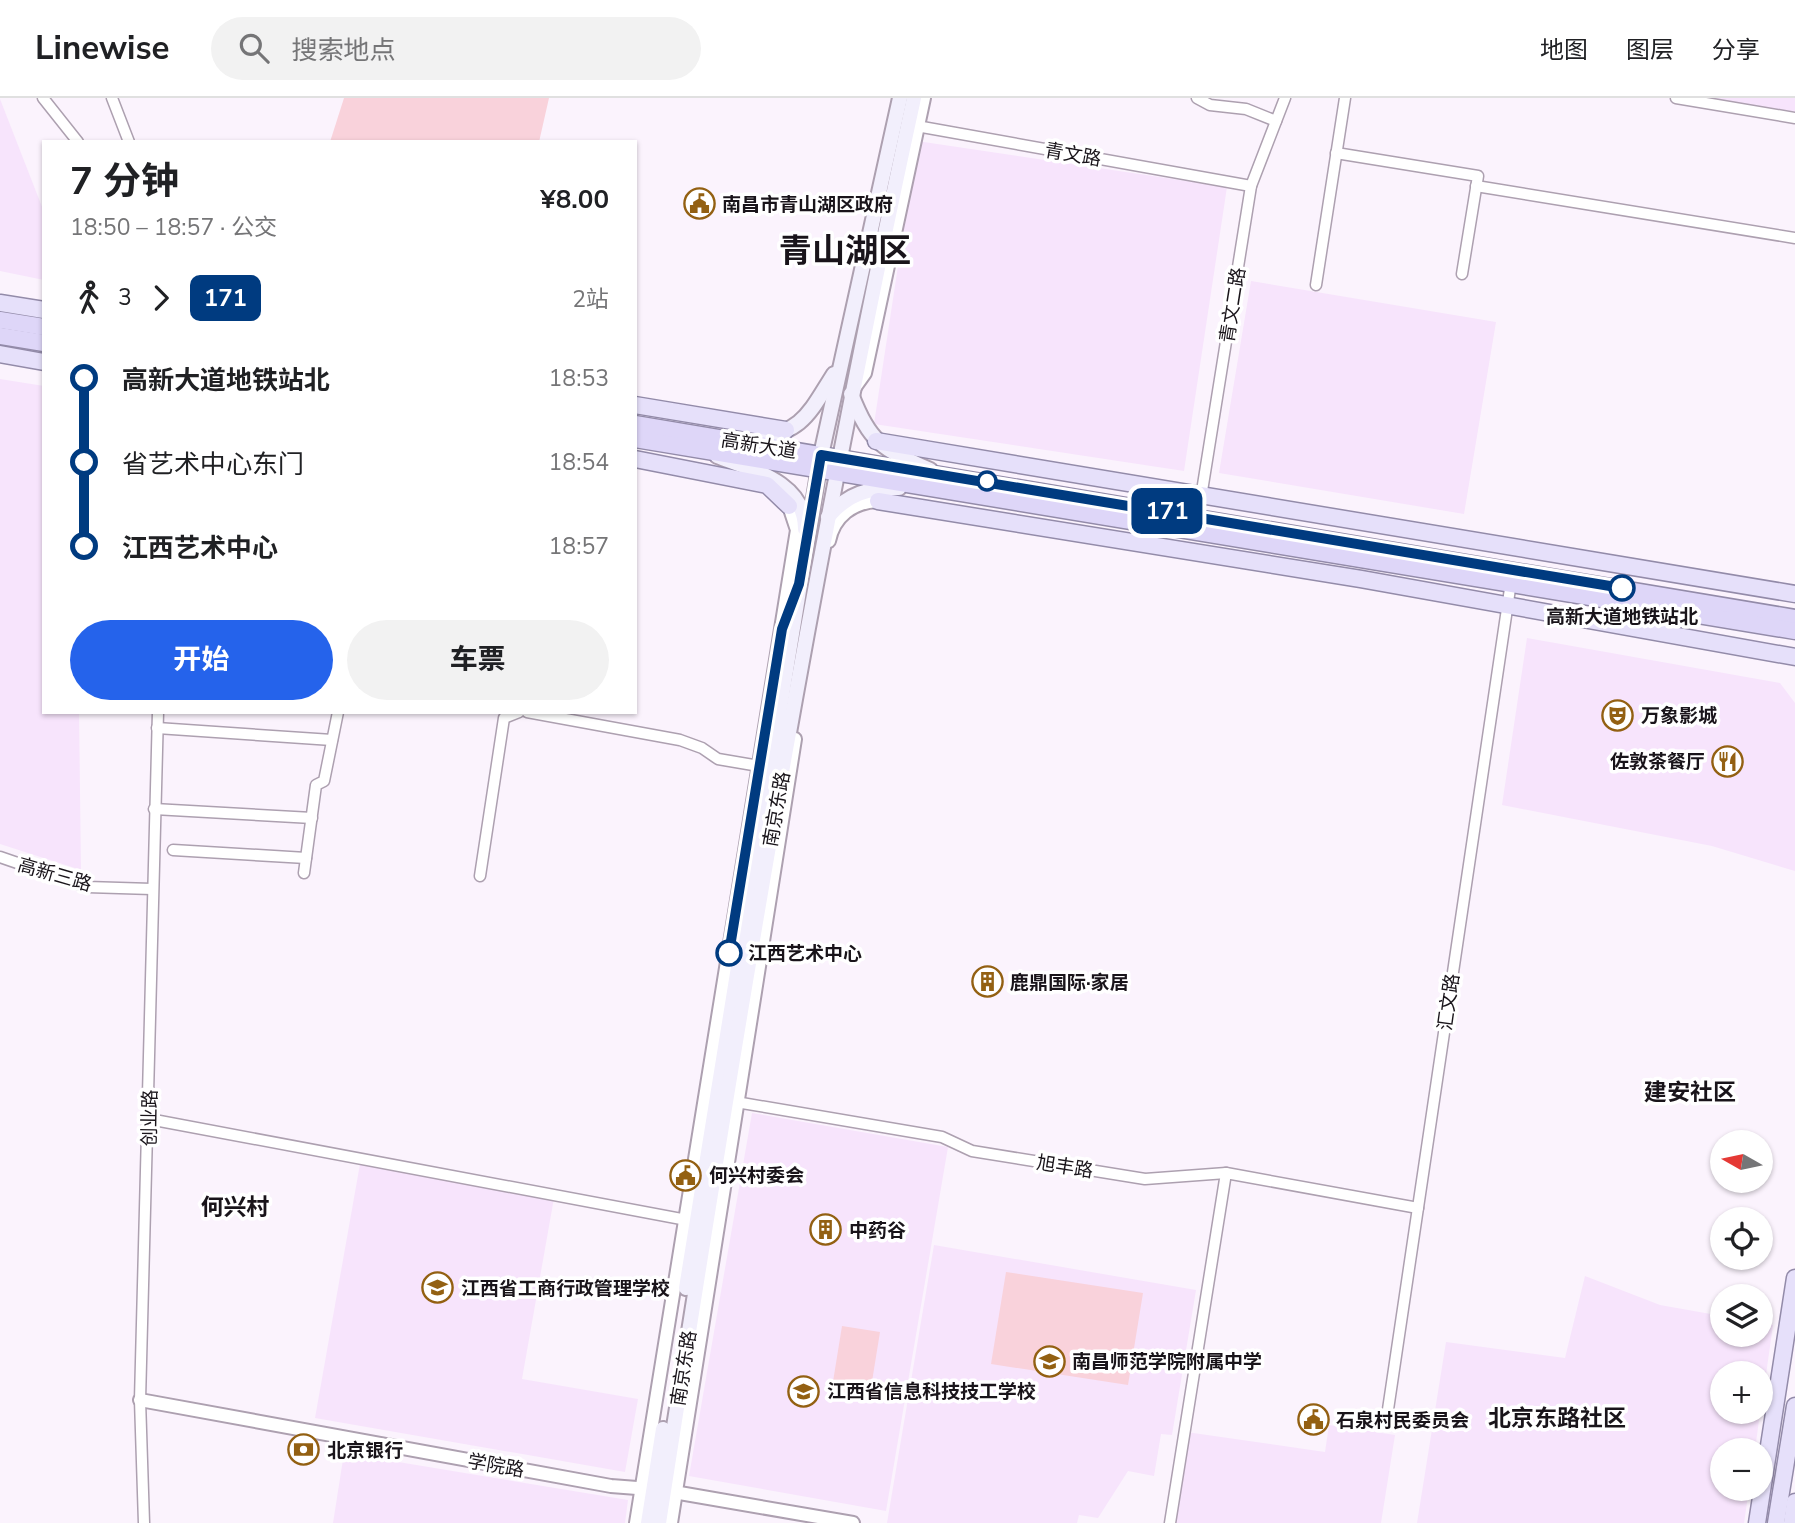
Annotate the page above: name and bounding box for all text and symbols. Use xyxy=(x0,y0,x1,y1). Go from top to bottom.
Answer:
search box xyxy=(211,17,701,80)
text: Linewise xyxy=(35,26,169,71)
icon: search xyxy=(235,29,273,67)
text: 搜索地点 xyxy=(291,33,395,68)
text: 地图 xyxy=(1540,34,1588,66)
text: 图层 xyxy=(1626,34,1674,66)
text: 分享 xyxy=(1712,34,1760,66)
street label: 青文路 xyxy=(1042,137,1103,173)
text: 7 分钟 xyxy=(70,156,179,207)
text: ¥8.00 xyxy=(540,182,609,217)
public building icon: 南昌市青山湖区政府 xyxy=(682,187,716,221)
place label: 南昌市青山湖区政府 xyxy=(722,192,893,218)
text: 18:50 – 18:57 · 公交 xyxy=(70,212,277,243)
district label: 青山湖区 xyxy=(779,229,911,274)
street label: 青文二路 xyxy=(1214,266,1252,345)
icon: walk xyxy=(70,279,108,317)
icon: forward xyxy=(142,279,180,317)
text: 3 xyxy=(118,282,132,313)
text: 171 xyxy=(204,282,247,314)
text: 2站 xyxy=(572,284,609,315)
text: 高新大道地铁站北 xyxy=(122,363,330,398)
text: 18:53 xyxy=(549,363,609,394)
street label: 高新大道 xyxy=(719,427,798,465)
text: 省艺术中心东门 xyxy=(122,447,304,482)
text: 18:54 xyxy=(549,447,609,478)
unlabelled marker xyxy=(977,471,997,491)
line badge: 171 xyxy=(1127,488,1207,534)
text: 171 xyxy=(1145,495,1189,527)
text: 江西艺术中心 xyxy=(122,531,278,566)
text: 18:57 xyxy=(549,531,609,562)
marker: 高新大道地铁站北 xyxy=(1609,575,1635,601)
place label: 高新大道地铁站北 xyxy=(1546,604,1698,630)
button: 开始 xyxy=(70,620,333,700)
button: 车票 xyxy=(347,620,609,700)
theatre icon: 万象影城 xyxy=(1601,698,1635,732)
place label: 万象影城 xyxy=(1641,703,1717,729)
restaurant icon: 佐敦茶餐厅 xyxy=(1711,744,1745,778)
place label: 佐敦茶餐厅 xyxy=(1610,749,1705,775)
street label: 南京东路 xyxy=(758,769,796,849)
street label: 高新三路 xyxy=(15,852,95,898)
marker: 江西艺术中心 xyxy=(716,940,742,966)
place label: 江西艺术中心 xyxy=(748,941,862,967)
building icon: 鹿鼎国际·家居 xyxy=(970,965,1004,999)
place label: 鹿鼎国际·家居 xyxy=(1010,970,1129,996)
street label: 汇文路 xyxy=(1432,972,1466,1032)
district label: 建安社区 xyxy=(1644,1077,1736,1108)
street label: 创业路 xyxy=(137,1089,163,1147)
north arrow xyxy=(1710,1130,1773,1194)
map controls xyxy=(1710,1130,1773,1501)
street label: 旭丰路 xyxy=(1035,1150,1095,1184)
public building icon: 何兴村委会 xyxy=(669,1158,703,1192)
place label: 何兴村委会 xyxy=(709,1163,804,1189)
district label: 何兴村 xyxy=(201,1192,270,1223)
button: locate xyxy=(1710,1207,1773,1270)
building icon: 中药谷 xyxy=(809,1213,843,1247)
place label: 中药谷 xyxy=(849,1218,906,1244)
school or university icon: 江西省工商行政管理学校 xyxy=(421,1271,455,1305)
place label: 江西省工商行政管理学校 xyxy=(461,1276,670,1302)
button: layers xyxy=(1710,1284,1773,1347)
street label: 南京东路 xyxy=(665,1329,703,1408)
school or university icon: 南昌师范学院附属中学 xyxy=(1032,1344,1066,1378)
place label: 南昌师范学院附属中学 xyxy=(1072,1349,1262,1375)
button: + xyxy=(1710,1361,1773,1424)
school or university icon: 江西省信息科技技工学校 xyxy=(787,1374,821,1408)
place label: 江西省信息科技技工学校 xyxy=(827,1379,1036,1405)
public building icon: 石泉村民委员会 xyxy=(1296,1403,1330,1437)
district label: 北京东路社区 xyxy=(1488,1403,1626,1434)
place label: 石泉村民委员会 xyxy=(1336,1408,1469,1434)
bank icon: 北京银行 xyxy=(287,1433,321,1467)
place label: 北京银行 xyxy=(327,1438,403,1464)
button: − xyxy=(1710,1438,1773,1501)
street label: 学院路 xyxy=(465,1448,526,1484)

